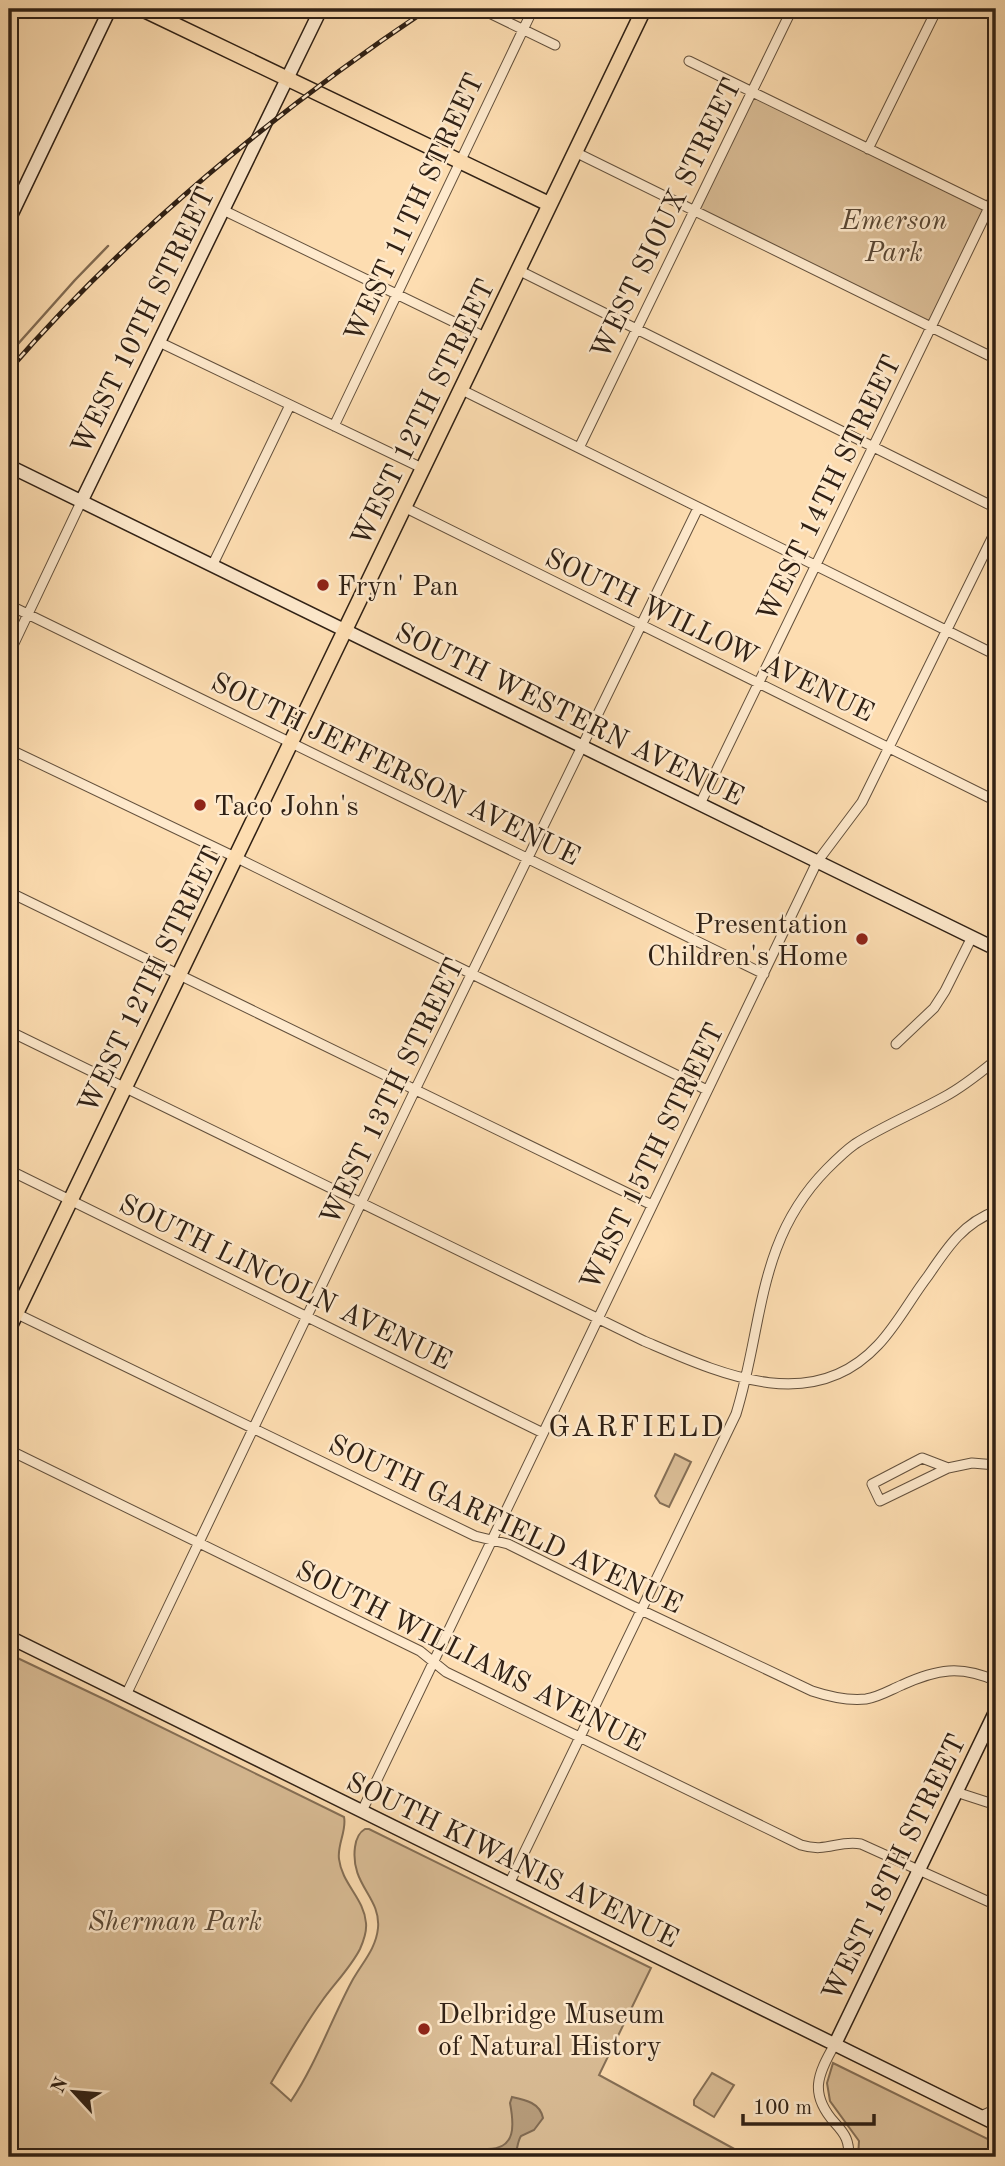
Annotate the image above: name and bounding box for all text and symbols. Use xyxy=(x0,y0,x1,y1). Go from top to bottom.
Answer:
street label: WEST 11TH STREET xyxy=(341,70,490,347)
street label: WEST SIOUX STREET xyxy=(588,75,748,364)
street label: WEST 10TH STREET xyxy=(68,184,221,459)
park label: Emerson Park xyxy=(840,208,947,268)
street label: WEST 12TH STREET xyxy=(348,276,501,551)
street label: WEST 14TH STREET xyxy=(754,352,907,627)
street label: SOUTH WILLOW AVENUE xyxy=(540,545,877,729)
place label: Fryn' Pan xyxy=(337,574,459,602)
marker: Fryn' Pan xyxy=(315,577,331,593)
street label: SOUTH WESTERN AVENUE xyxy=(390,619,747,812)
street label: SOUTH JEFFERSON AVENUE xyxy=(206,669,583,872)
place label: Taco John's xyxy=(214,794,359,822)
marker: Taco John's xyxy=(192,797,208,813)
street label: WEST 12TH STREET xyxy=(75,843,228,1118)
place label: Presentation Children's Home xyxy=(647,912,848,972)
marker: Presentation Children's Home xyxy=(854,931,870,947)
street label: WEST 13TH STREET xyxy=(317,955,470,1230)
street label: WEST 15TH STREET xyxy=(577,1020,730,1295)
street label: SOUTH LINCOLN AVENUE xyxy=(114,1191,455,1377)
district label: GARFIELD xyxy=(548,1413,726,1443)
street label: SOUTH GARFIELD AVENUE xyxy=(324,1431,686,1620)
street label: SOUTH WILLIAMS AVENUE xyxy=(290,1557,649,1758)
street label: WEST 18TH STREET xyxy=(819,1731,972,2006)
street label: SOUTH KIWANIS AVENUE xyxy=(341,1769,682,1954)
park label: Sherman Park xyxy=(88,1909,262,1937)
place label: Delbridge Museum of Natural History xyxy=(438,2002,665,2062)
marker: Delbridge Museum of Natural History xyxy=(416,2021,432,2037)
north arrow xyxy=(38,2058,108,2128)
text: N xyxy=(49,2075,73,2096)
scale bar xyxy=(743,2082,874,2126)
text: 100 m xyxy=(753,2098,812,2119)

